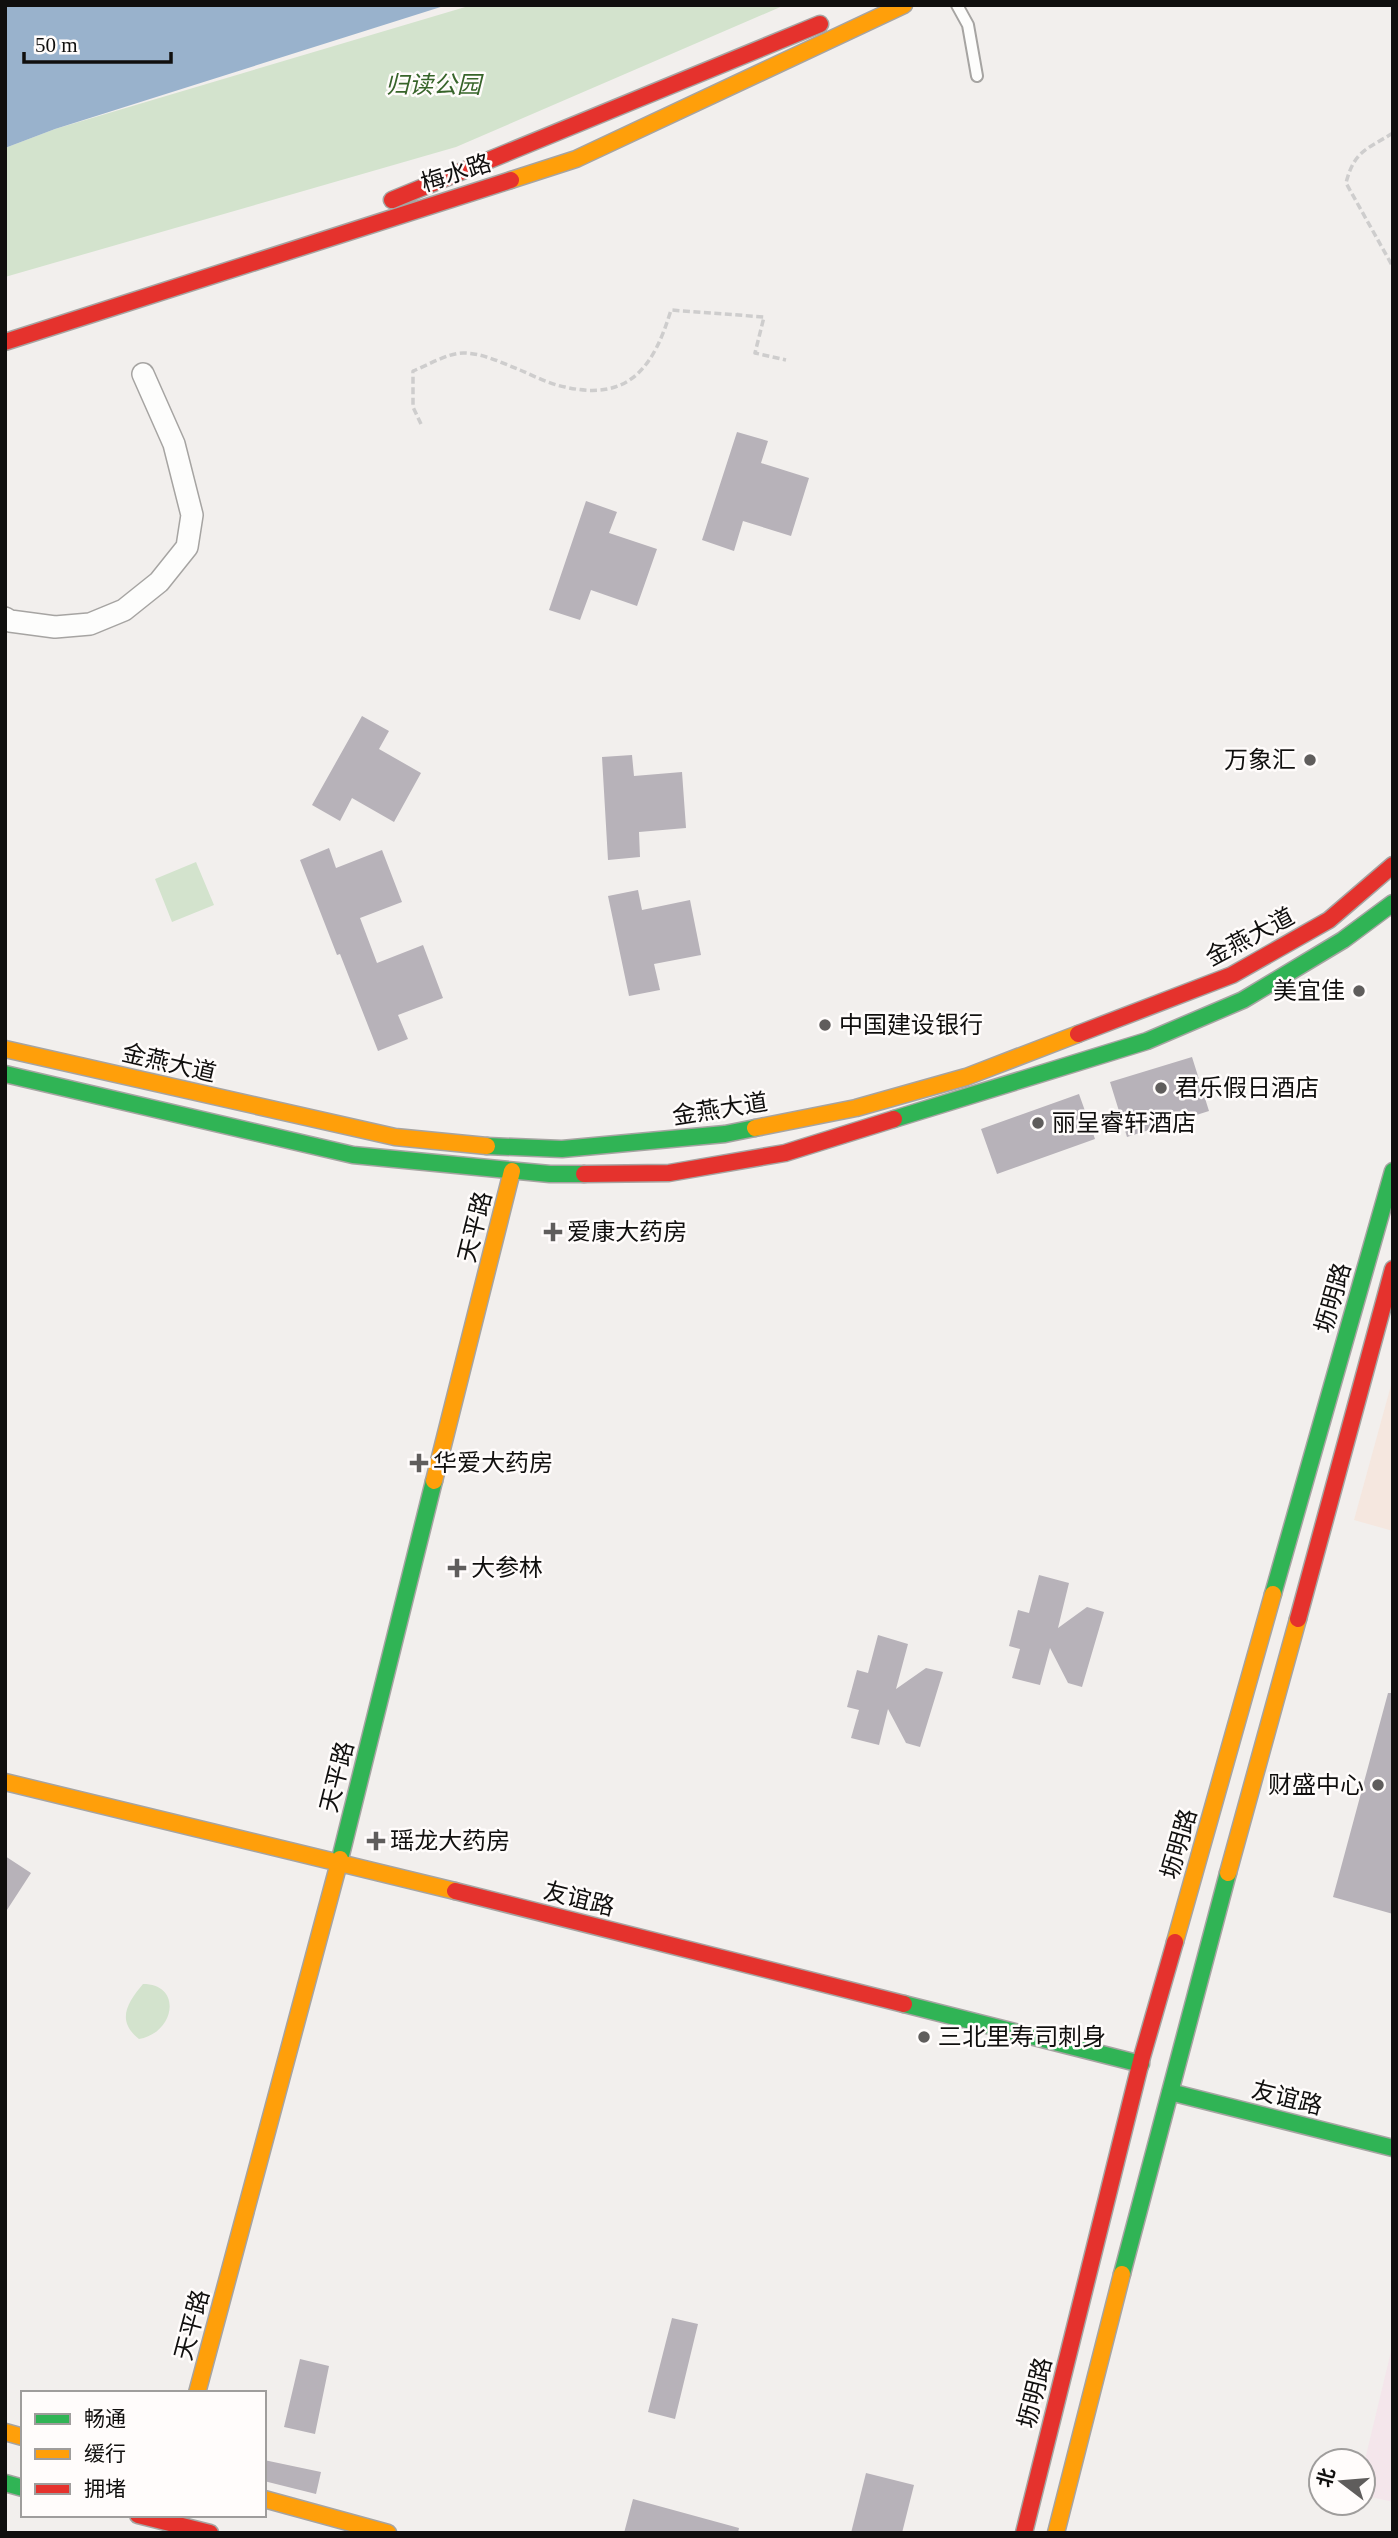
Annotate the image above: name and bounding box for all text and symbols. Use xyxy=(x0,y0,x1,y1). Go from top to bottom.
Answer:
scale bar xyxy=(24,21,172,65)
text: 50 m xyxy=(35,33,78,57)
park label: 归读公园 xyxy=(385,72,484,98)
street label: 梅水路 xyxy=(418,150,494,196)
place label: 万象汇 xyxy=(1224,747,1296,773)
marker: 万象汇 xyxy=(1302,752,1318,768)
street label: 金燕大道 xyxy=(1202,903,1298,971)
place label: 美宜佳 xyxy=(1273,978,1345,1004)
marker: 美宜佳 xyxy=(1351,983,1367,999)
place label: 中国建设银行 xyxy=(839,1012,983,1038)
marker: 中国建设银行 xyxy=(817,1017,833,1033)
street label: 金燕大道 xyxy=(119,1040,219,1086)
place label: 君乐假日酒店 xyxy=(1175,1075,1319,1101)
marker: 君乐假日酒店 xyxy=(1153,1080,1169,1096)
street label: 金燕大道 xyxy=(671,1089,769,1129)
place label: 丽呈睿轩酒店 xyxy=(1052,1110,1196,1136)
marker: 丽呈睿轩酒店 xyxy=(1030,1115,1046,1131)
street label: 天平路 xyxy=(454,1189,496,1265)
place label: 爱康大药房 xyxy=(567,1219,687,1245)
marker: 爱康大药房 xyxy=(545,1224,561,1240)
street label: 坜明路 xyxy=(1311,1260,1355,1336)
place label: 华爱大药房 xyxy=(433,1450,553,1476)
marker: 华爱大药房 xyxy=(411,1455,427,1471)
place label: 大参林 xyxy=(471,1555,543,1581)
marker: 大参林 xyxy=(449,1560,465,1576)
street label: 天平路 xyxy=(316,1739,358,1815)
place label: 财盛中心 xyxy=(1268,1772,1364,1798)
marker: 财盛中心 xyxy=(1370,1777,1386,1793)
street label: 坜明路 xyxy=(1157,1806,1201,1882)
place label: 瑶龙大药房 xyxy=(390,1828,510,1854)
marker: 瑶龙大药房 xyxy=(368,1833,384,1849)
street label: 友谊路 xyxy=(541,1878,617,1920)
place label: 三北里寿司刺身 xyxy=(938,2024,1106,2050)
marker: 三北里寿司刺身 xyxy=(916,2029,932,2045)
street label: 友谊路 xyxy=(1249,2077,1325,2119)
street label: 天平路 xyxy=(170,2287,214,2363)
street label: 坜明路 xyxy=(1014,2355,1056,2431)
legend xyxy=(21,2391,266,2517)
text: 畅通 xyxy=(84,2407,126,2431)
text: 缓行 xyxy=(84,2442,126,2466)
north arrow xyxy=(1307,2447,1377,2517)
text: 北 xyxy=(1313,2465,1339,2489)
text: 拥堵 xyxy=(84,2477,126,2501)

